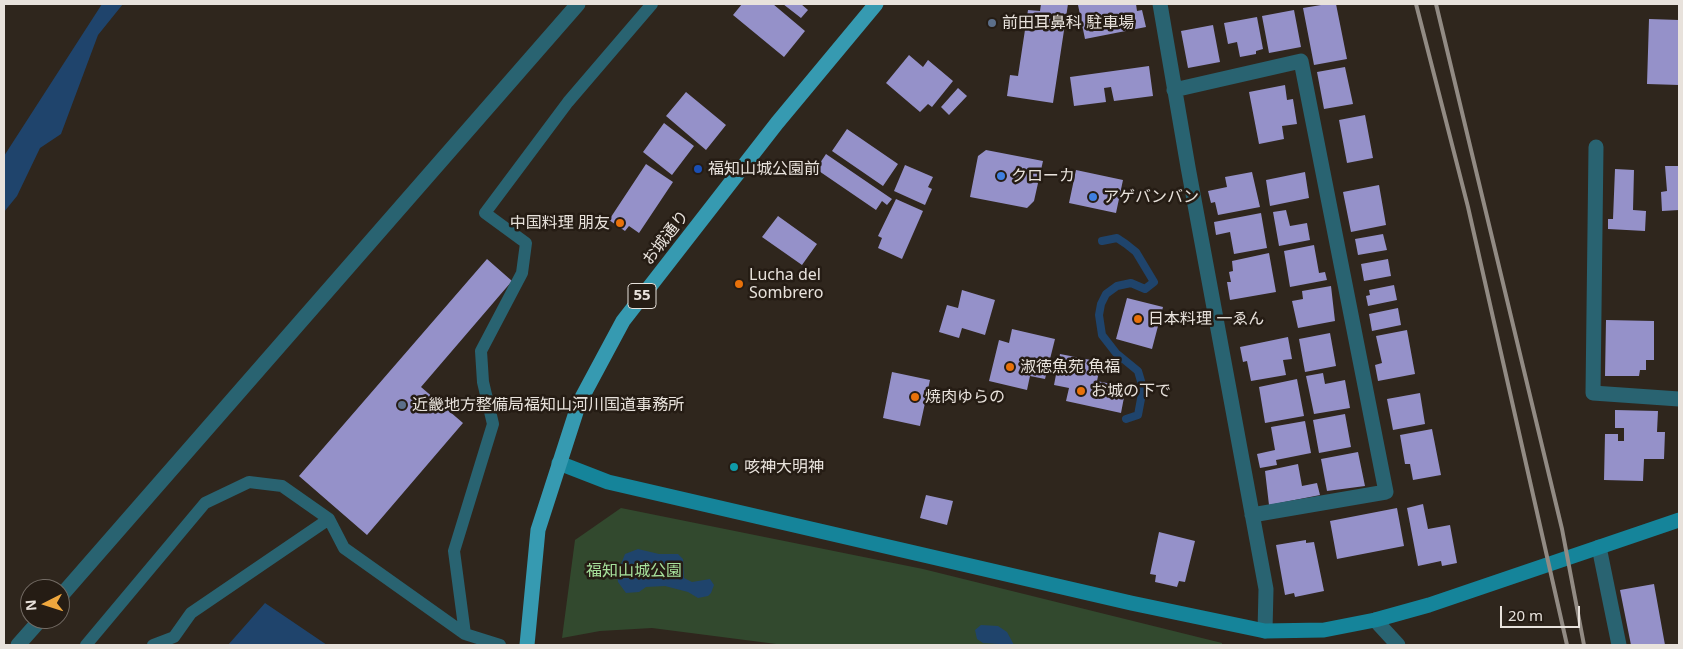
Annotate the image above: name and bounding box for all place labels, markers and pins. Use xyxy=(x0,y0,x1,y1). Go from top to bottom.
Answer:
place label: 前田耳鼻科 駐車場 xyxy=(1002,13,1134,33)
marker: 前田耳鼻科 駐車場 xyxy=(986,17,998,29)
place label: 福知山城公園前 xyxy=(708,159,820,179)
marker: 福知山城公園前 xyxy=(692,163,704,175)
place label: クローカ xyxy=(1011,166,1075,186)
marker: クローカ xyxy=(995,170,1007,182)
place label: アゲバンバン xyxy=(1103,187,1199,207)
marker: アゲバンバン xyxy=(1087,191,1099,203)
place label: 中国料理 朋友 xyxy=(510,213,610,233)
marker: 中国料理 朋友 xyxy=(614,217,626,229)
place label: Lucha del Sombrero xyxy=(749,265,824,303)
marker: Lucha del Sombrero xyxy=(733,278,745,290)
place label: 日本料理 一ゑん xyxy=(1148,309,1264,329)
marker: 日本料理 一ゑん xyxy=(1132,313,1144,325)
place label: 淑徳魚苑 魚福 xyxy=(1020,357,1120,377)
marker: 淑徳魚苑 魚福 xyxy=(1004,361,1016,373)
place label: お城の下で xyxy=(1091,381,1171,401)
marker: お城の下で xyxy=(1075,385,1087,397)
place label: 焼肉ゆらの xyxy=(925,387,1005,407)
marker: 焼肉ゆらの xyxy=(909,391,921,403)
place label: 近畿地方整備局福知山河川国道事務所 xyxy=(412,395,684,415)
marker: 近畿地方整備局福知山河川国道事務所 xyxy=(396,399,408,411)
place label: 咳神大明神 xyxy=(744,457,824,477)
marker: 咳神大明神 xyxy=(728,461,740,473)

